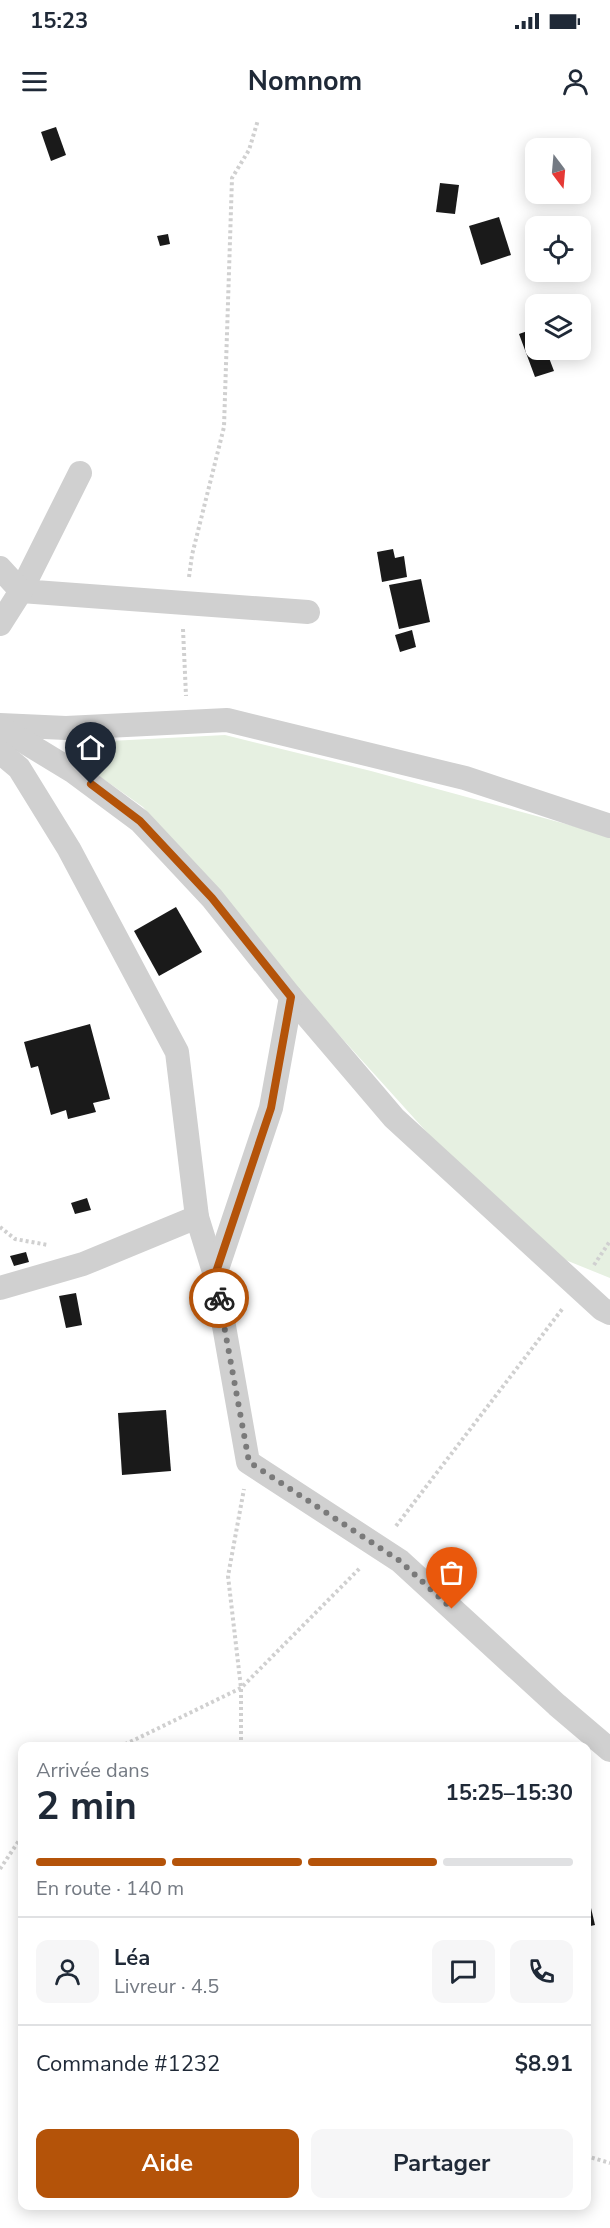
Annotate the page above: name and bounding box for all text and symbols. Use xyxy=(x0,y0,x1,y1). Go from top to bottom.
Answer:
text: 15:23 xyxy=(30,6,88,36)
text: Nomnom xyxy=(248,63,362,100)
icon: menu xyxy=(18,65,51,98)
icon: person xyxy=(559,65,592,98)
north arrow xyxy=(525,138,591,204)
map controls xyxy=(525,138,591,360)
button: locate xyxy=(525,216,591,282)
button: layers xyxy=(525,294,591,360)
pin xyxy=(65,722,116,784)
icon: home xyxy=(74,731,107,764)
courier xyxy=(189,1268,249,1328)
icon: bike xyxy=(203,1282,236,1315)
pin xyxy=(426,1547,477,1609)
icon: bag xyxy=(435,1556,468,1589)
text: Arrivée dans xyxy=(36,1757,149,1784)
text: 15:25–15:30 xyxy=(445,1778,573,1808)
text: 2 min xyxy=(36,1780,137,1833)
text: En route · 140 m xyxy=(36,1875,184,1902)
button: person xyxy=(36,1940,99,2003)
button: chat xyxy=(432,1940,495,2003)
button: phone xyxy=(510,1940,573,2003)
text: Léa xyxy=(114,1943,150,1973)
text: Livreur · 4.5 xyxy=(114,1973,219,2000)
text: Commande #1232 xyxy=(36,2049,220,2079)
text: $8.91 xyxy=(515,2049,573,2079)
button: Aide xyxy=(36,2129,299,2198)
button: Partager xyxy=(311,2129,573,2198)

